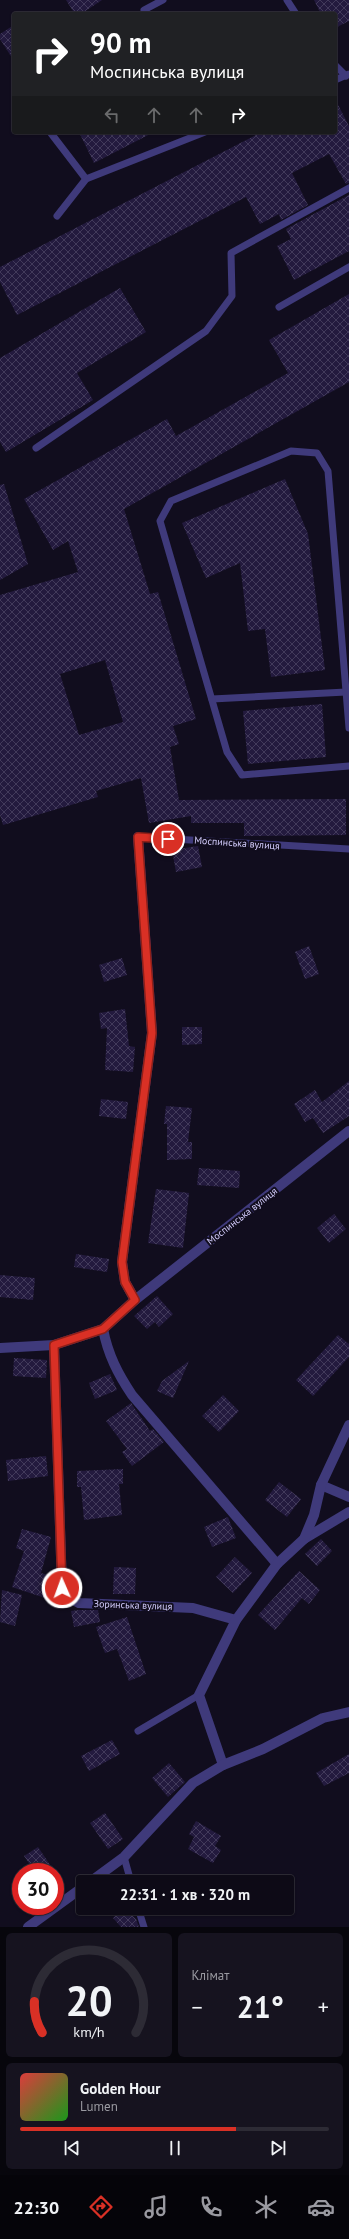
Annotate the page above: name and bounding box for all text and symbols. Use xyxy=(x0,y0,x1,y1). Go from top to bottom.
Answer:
text: 90 m xyxy=(90,24,151,61)
icon: right xyxy=(24,28,76,80)
text: Моспинська вулиця xyxy=(90,60,244,83)
icon: left xyxy=(101,104,123,126)
icon: ahead xyxy=(143,104,165,126)
icon: ahead xyxy=(185,104,207,126)
icon: right xyxy=(227,104,249,126)
pin xyxy=(151,822,185,856)
icon: arrive xyxy=(157,828,179,850)
street label: Моспинська вулиця xyxy=(194,834,280,852)
street label: Моспинська вулиця xyxy=(204,1184,280,1248)
position arrow xyxy=(41,1567,83,1609)
street label: Зоринська вулиця xyxy=(93,1597,173,1613)
speed limit sign: 30 xyxy=(12,1863,64,1915)
text: 22:31 · 1 хв · 320 m xyxy=(120,1885,250,1904)
text: Клімат xyxy=(192,1967,229,1984)
text: 20 xyxy=(65,1974,112,2027)
text: 21° xyxy=(237,1987,284,2026)
text: − xyxy=(192,1993,203,2021)
text: + xyxy=(318,1993,329,2021)
text: km/h xyxy=(73,2022,104,2041)
text: Golden Hour xyxy=(80,2079,160,2098)
text: Lumen xyxy=(80,2098,118,2115)
icon: previous xyxy=(61,2137,83,2159)
icon: pause xyxy=(164,2137,186,2159)
icon: next xyxy=(267,2137,289,2159)
icon: directions xyxy=(87,2193,115,2221)
icon: music xyxy=(142,2193,170,2221)
icon: phone xyxy=(197,2193,225,2221)
icon: climate xyxy=(252,2193,280,2221)
icon: car xyxy=(307,2193,335,2221)
text: 22:30 xyxy=(14,2196,59,2219)

